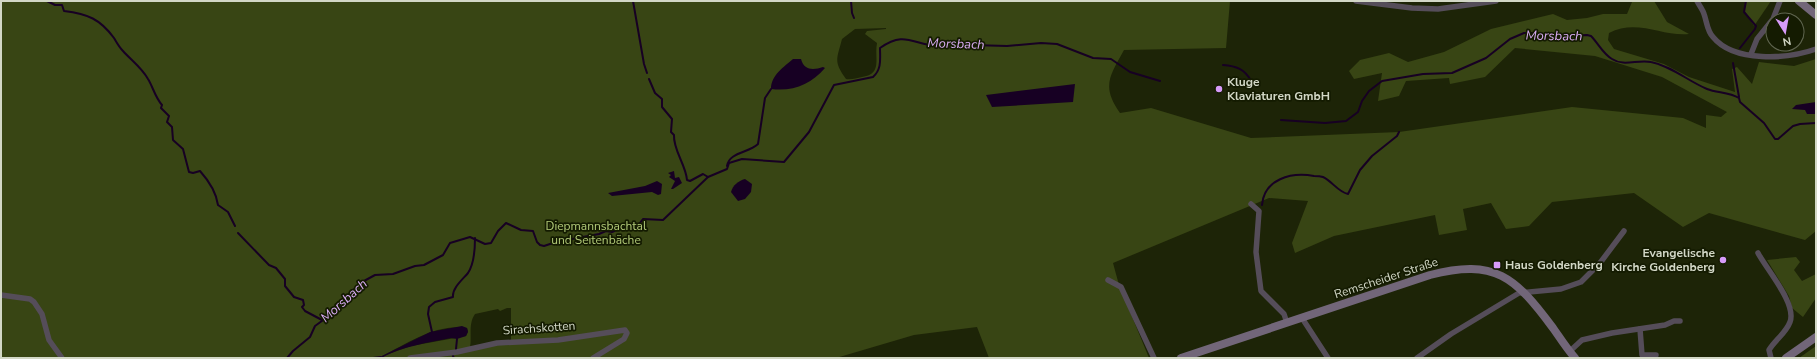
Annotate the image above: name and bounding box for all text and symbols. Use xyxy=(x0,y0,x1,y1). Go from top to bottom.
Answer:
north arrow xyxy=(1765,12,1805,52)
water label: Morsbach xyxy=(1525,27,1583,45)
text: N xyxy=(1781,33,1792,49)
water label: Morsbach xyxy=(927,34,985,54)
place label: Kluge Klaviaturen GmbH xyxy=(1227,74,1330,104)
marker: Kluge Klaviaturen GmbH xyxy=(1214,84,1224,94)
park label: Diepmannsbachtal und Seitenbäche xyxy=(546,218,647,248)
place label: Evangelische Kirche Goldenberg xyxy=(1611,245,1715,275)
street label: Remscheider Straße xyxy=(1332,254,1440,302)
marker: Evangelische Kirche Goldenberg xyxy=(1718,255,1728,265)
place label: Haus Goldenberg xyxy=(1505,257,1603,273)
marker: Haus Goldenberg xyxy=(1492,260,1502,270)
water label: Morsbach xyxy=(317,275,371,327)
street label: Sirachskotten xyxy=(502,317,576,339)

